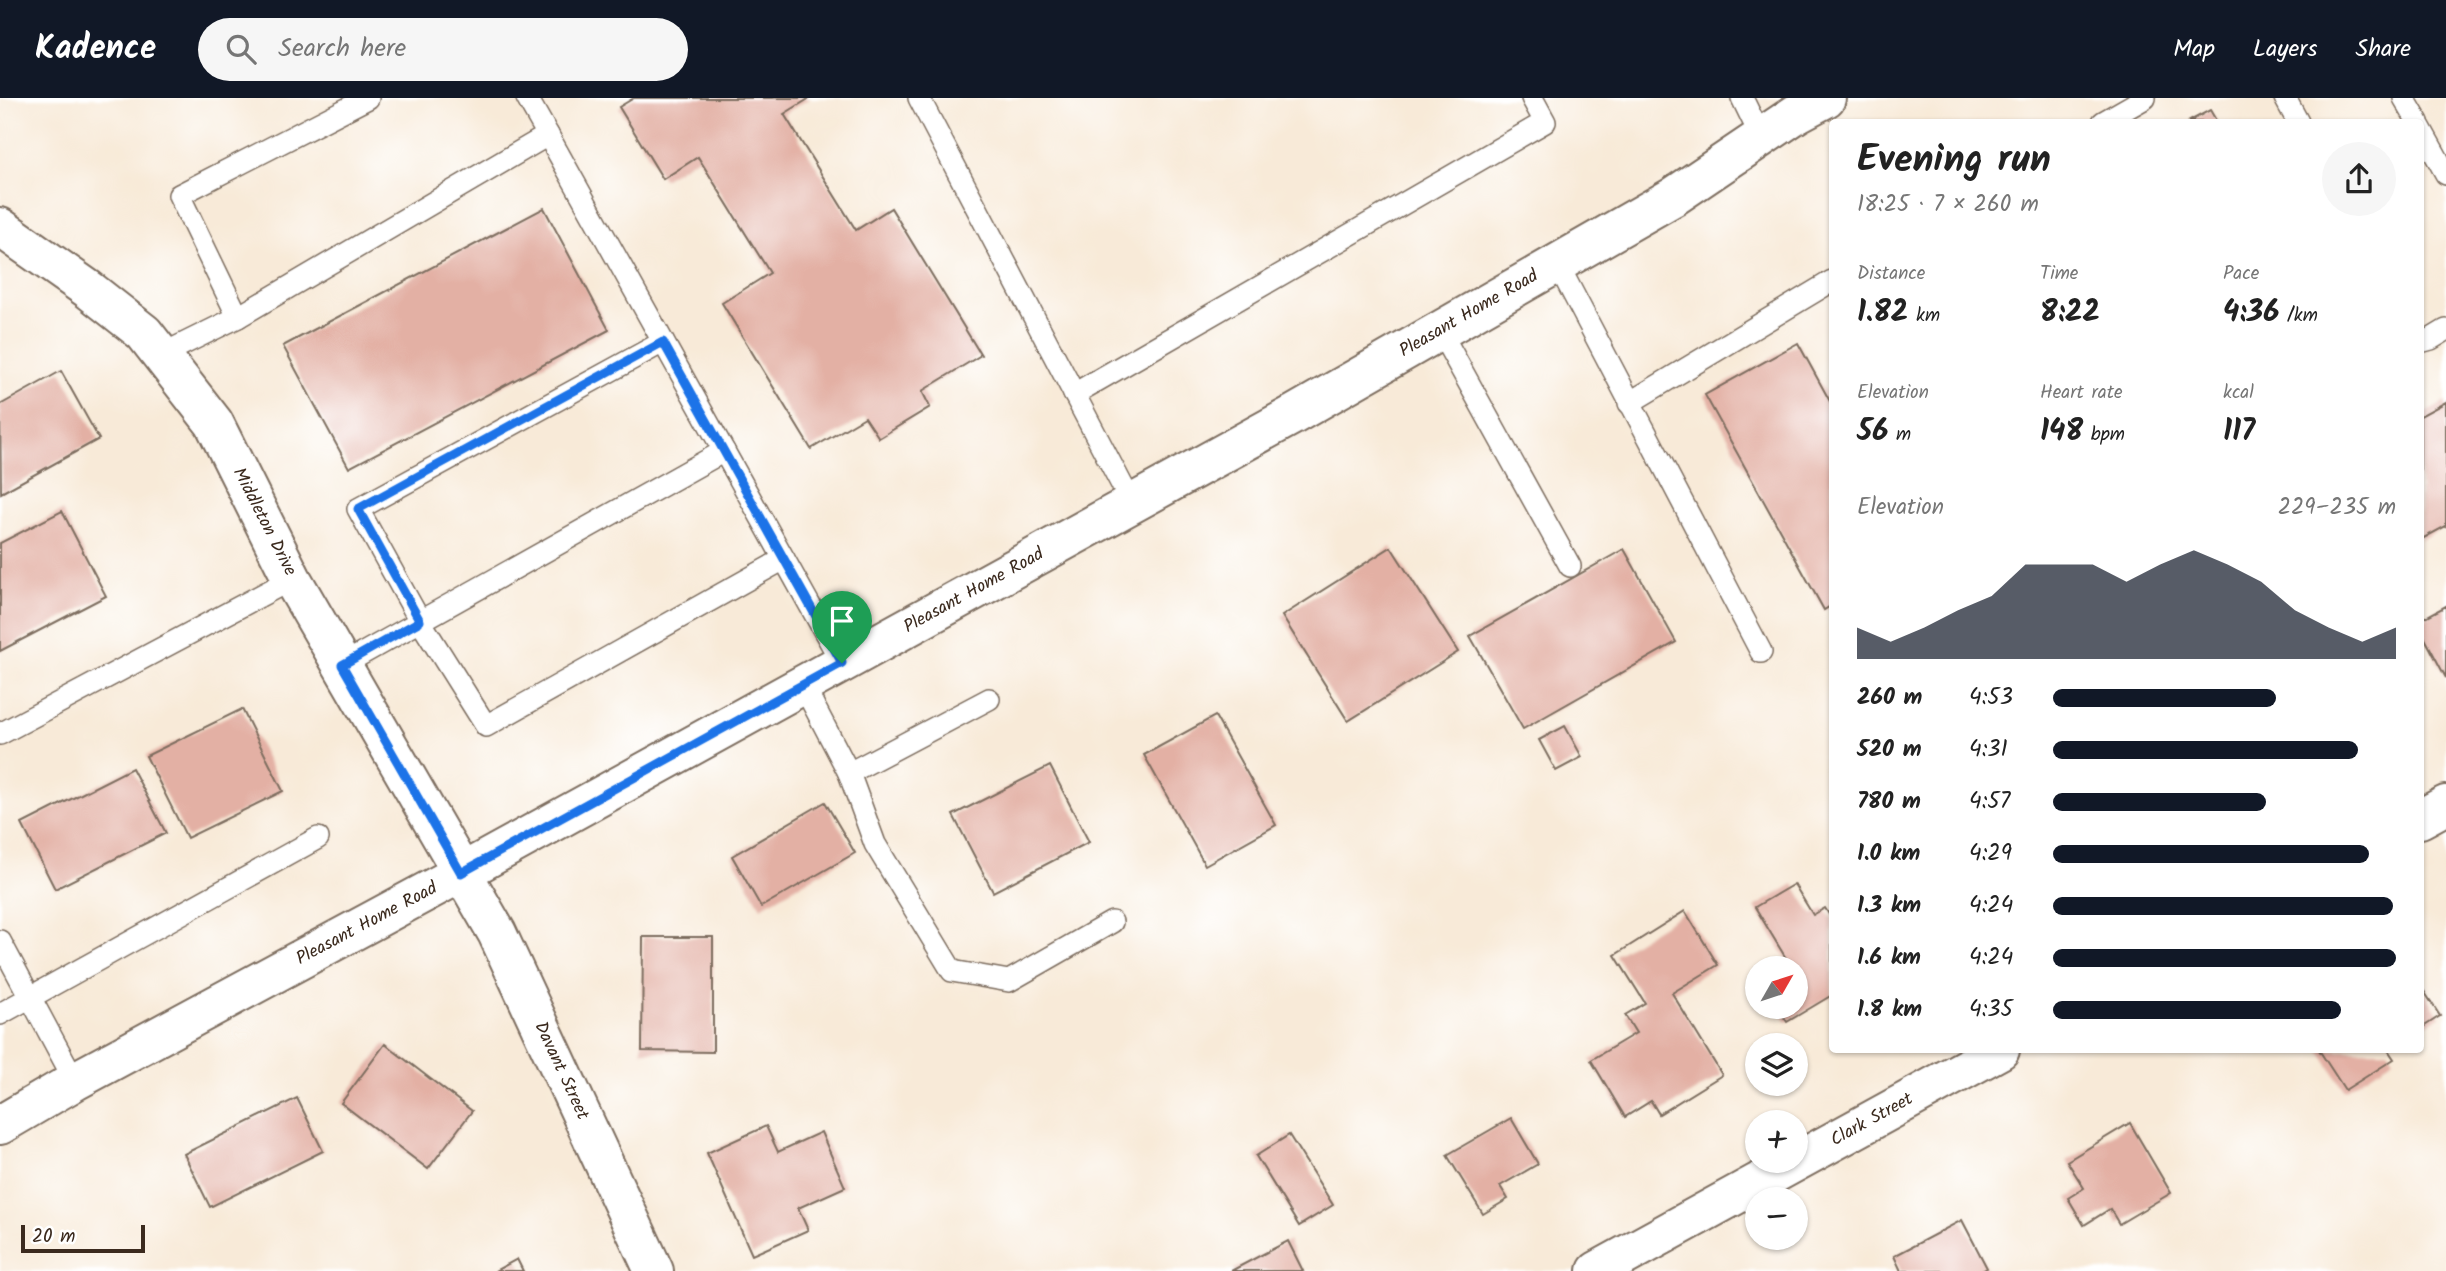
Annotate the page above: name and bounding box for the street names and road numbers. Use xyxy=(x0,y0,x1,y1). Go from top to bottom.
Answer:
street label: Pleasant Home Road xyxy=(1394,262,1545,366)
street label: Middleton Drive xyxy=(224,463,304,581)
street label: Pleasant Home Road xyxy=(898,540,1050,642)
street label: Pleasant Home Road xyxy=(291,874,444,974)
street label: Davant Street xyxy=(526,1017,597,1126)
street label: Clark Street xyxy=(1825,1085,1920,1155)

